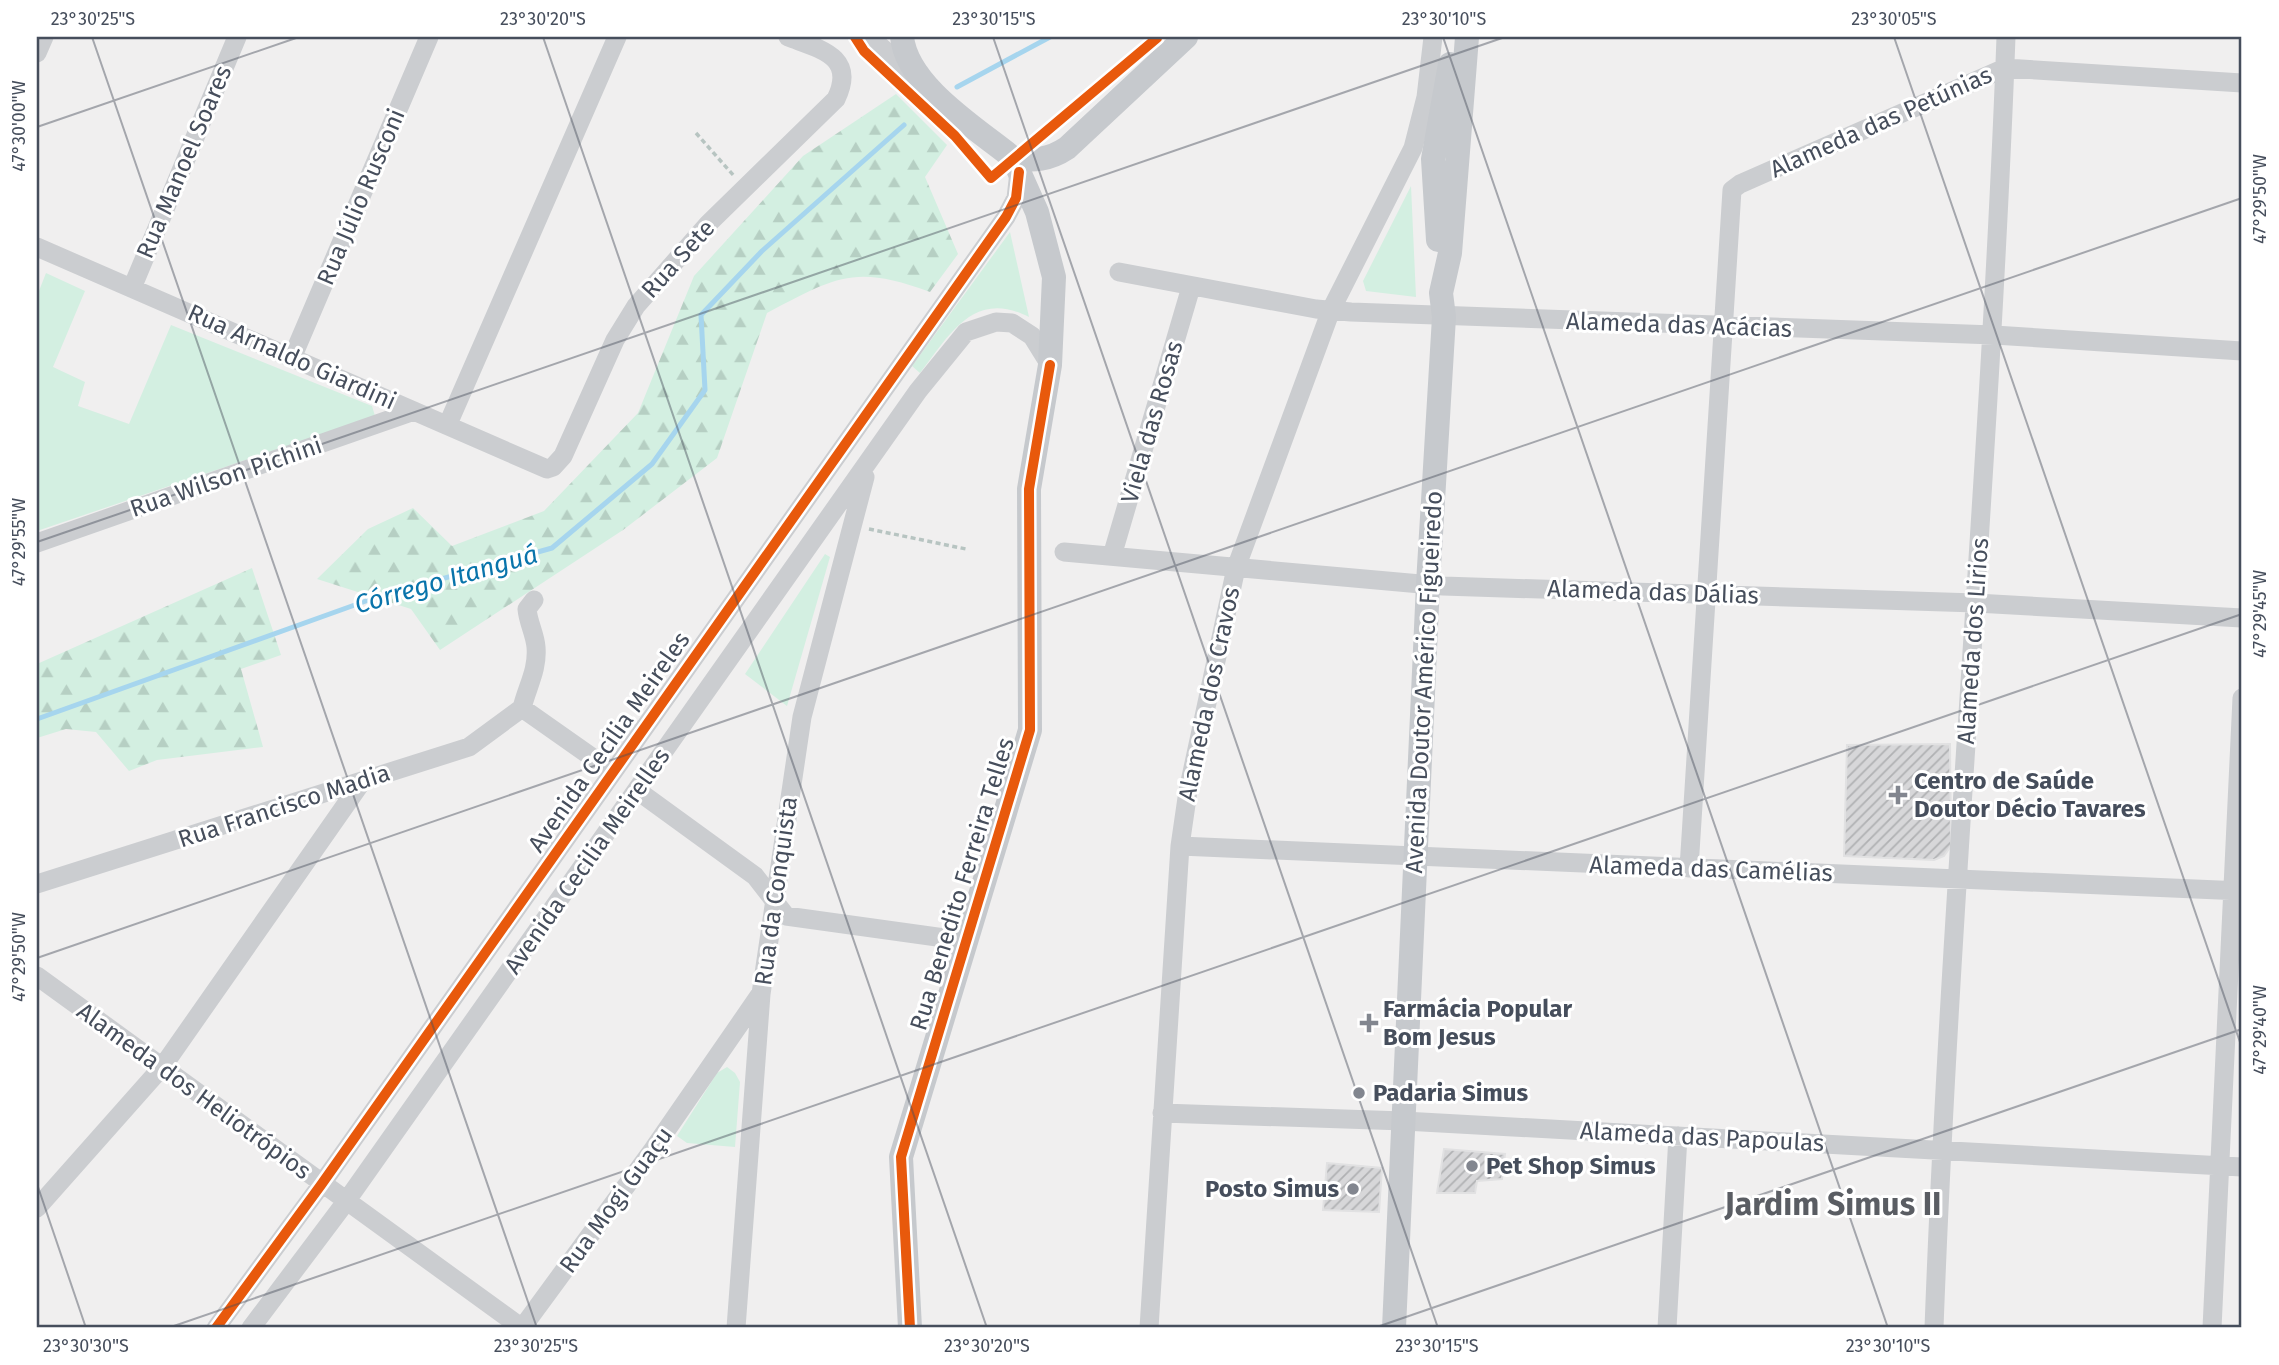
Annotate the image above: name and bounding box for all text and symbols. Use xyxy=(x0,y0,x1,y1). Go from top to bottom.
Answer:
text: 23°30'25"S xyxy=(51,8,135,30)
text: 23°30'20"S xyxy=(500,8,586,30)
text: 23°30'15"S xyxy=(952,8,1036,30)
text: 23°30'10"S xyxy=(1402,8,1487,30)
text: 23°30'05"S xyxy=(1851,8,1937,30)
street label: Alameda das Petúnias xyxy=(1766,60,1996,184)
street label: Rua Manoel Soares xyxy=(131,61,237,263)
text: 47°30'00"W xyxy=(8,80,30,172)
street label: Rua Júlio Rusconi xyxy=(311,105,411,289)
text: 47°29'50"W xyxy=(2249,154,2271,244)
street label: Rua Sete xyxy=(636,214,720,304)
street label: Rua Arnaldo Giardini xyxy=(184,298,400,416)
street label: Alameda das Acácias xyxy=(1565,307,1793,343)
street label: Viela das Rosas xyxy=(1115,338,1189,506)
street label: Rua Wilson Pichini xyxy=(126,431,326,523)
street label: Avenida Doutor Américo Figueiredo xyxy=(1400,490,1448,874)
text: 47°29'55"W xyxy=(8,498,30,586)
street label: Alameda dos Lirios xyxy=(1952,537,1994,745)
water label: Córrego Itanguá xyxy=(351,539,541,620)
text: 47°29'45"W xyxy=(2249,570,2271,658)
street label: Alameda das Dálias xyxy=(1547,574,1759,610)
street label: Alameda dos Cravos xyxy=(1173,584,1245,804)
street label: Avenida Cecília Meireles xyxy=(522,627,696,857)
street label: Rua Benedito Ferreira Telles xyxy=(904,734,1020,1034)
street label: Avenida Cecilia Meirelles xyxy=(498,743,676,979)
street label: Rua Francisco Madia xyxy=(175,759,393,853)
place label: Centro de Saúde Doutor Décio Tavares xyxy=(1914,767,2146,823)
marker: Centro de Saúde Doutor Décio Tavares xyxy=(1888,785,1908,805)
street label: Rua da Conquista xyxy=(749,795,803,987)
street label: Alameda das Camélias xyxy=(1589,851,1833,887)
text: 47°29'50"W xyxy=(8,912,30,1002)
text: 47°29'40"W xyxy=(2249,985,2271,1075)
place label: Farmácia Popular Bom Jesus xyxy=(1383,995,1572,1051)
street label: Alameda dos Heliotrópios xyxy=(72,997,316,1185)
marker: Farmácia Popular Bom Jesus xyxy=(1361,1015,1377,1031)
place label: Padaria Simus xyxy=(1373,1079,1529,1107)
marker: Padaria Simus xyxy=(1351,1085,1367,1101)
street label: Alameda das Papoulas xyxy=(1579,1117,1825,1157)
street label: Rua Mogi Guaçu xyxy=(554,1122,678,1278)
place label: Pet Shop Simus xyxy=(1486,1152,1656,1180)
marker: Pet Shop Simus xyxy=(1464,1158,1480,1174)
place label: Posto Simus xyxy=(1205,1175,1339,1203)
marker: Posto Simus xyxy=(1345,1181,1361,1197)
district label: Jardim Simus II xyxy=(1724,1185,1941,1223)
text: 23°30'30"S xyxy=(43,1335,129,1357)
text: 23°30'25"S xyxy=(494,1335,578,1357)
text: 23°30'20"S xyxy=(944,1335,1030,1357)
text: 23°30'15"S xyxy=(1395,1335,1479,1357)
text: 23°30'10"S xyxy=(1846,1335,1931,1357)

